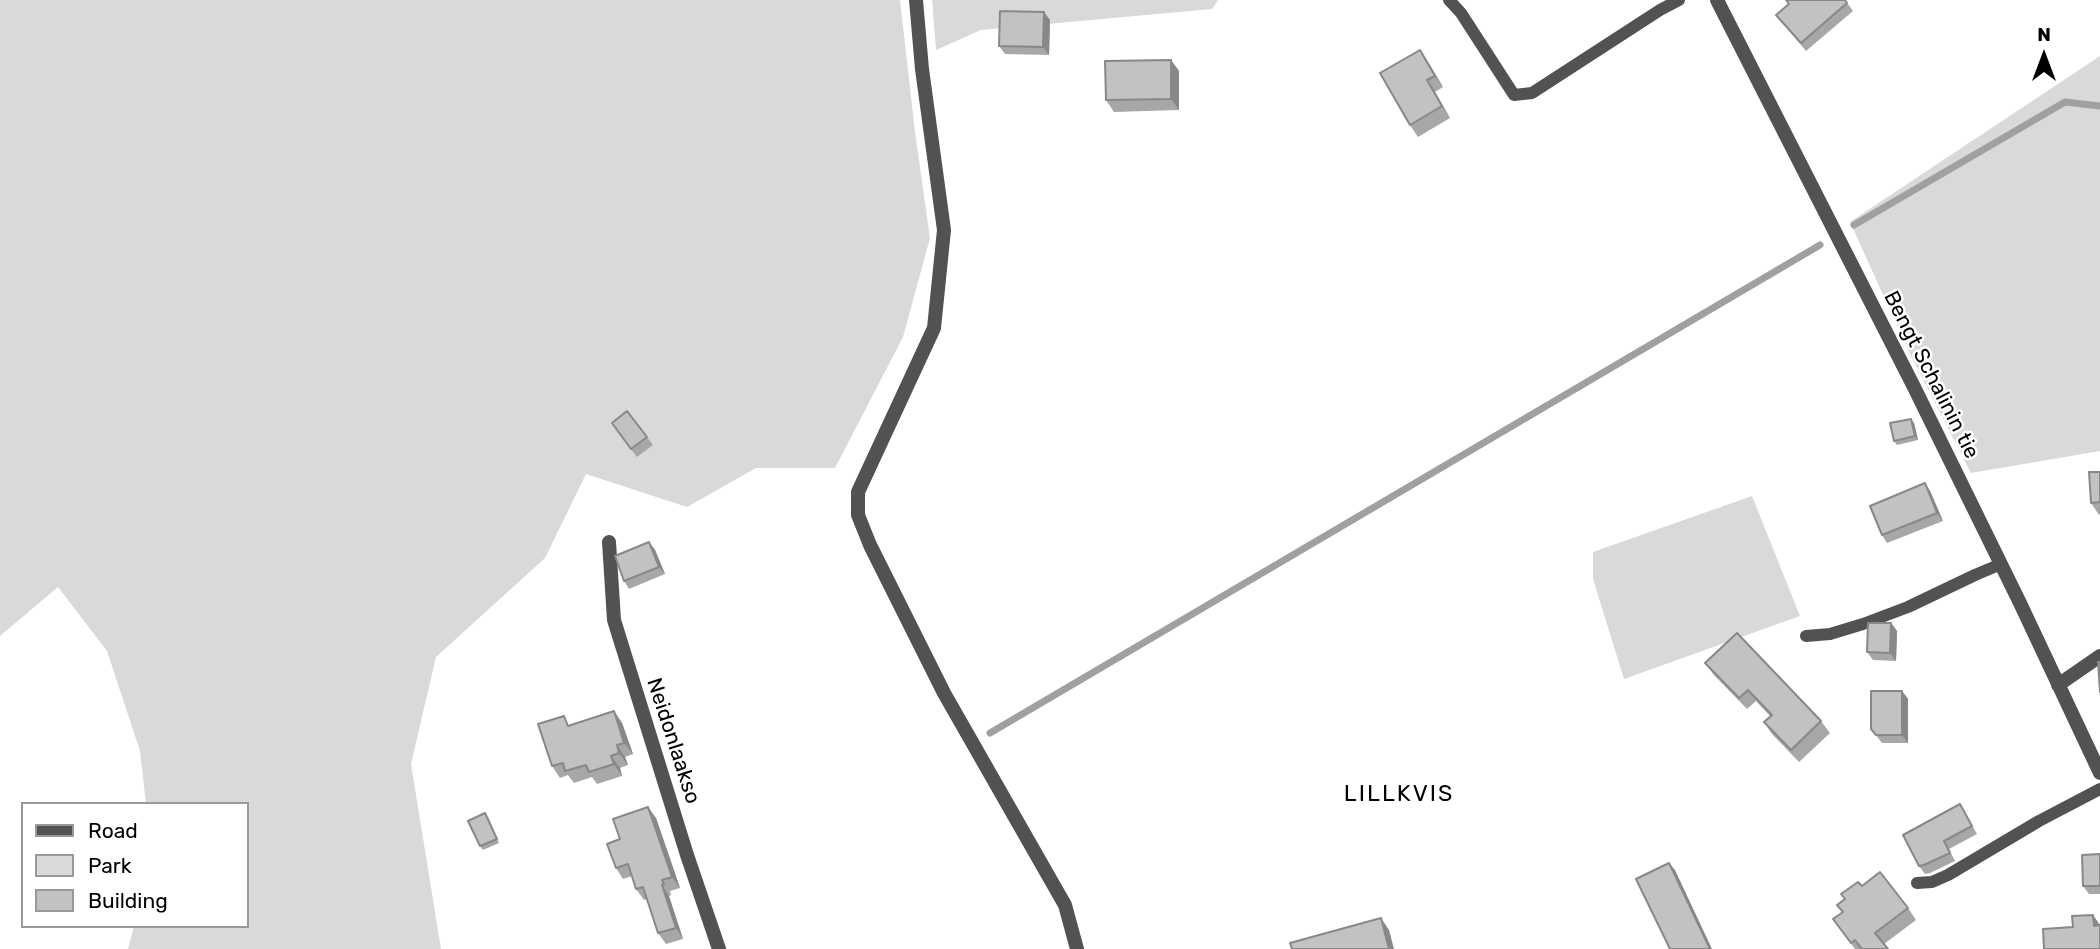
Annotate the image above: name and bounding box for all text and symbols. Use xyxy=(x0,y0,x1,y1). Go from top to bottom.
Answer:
north arrow xyxy=(2009,21,2079,91)
text: N xyxy=(2037,23,2051,46)
street label: Bengt Schalinin tie xyxy=(1878,287,1984,463)
street label: Neidonlaakso xyxy=(641,675,705,807)
district label: LILLKVIS xyxy=(1345,780,1453,808)
legend xyxy=(21,802,248,928)
text: Road xyxy=(88,818,138,843)
text: Park xyxy=(88,853,132,878)
text: Building xyxy=(88,888,168,913)

